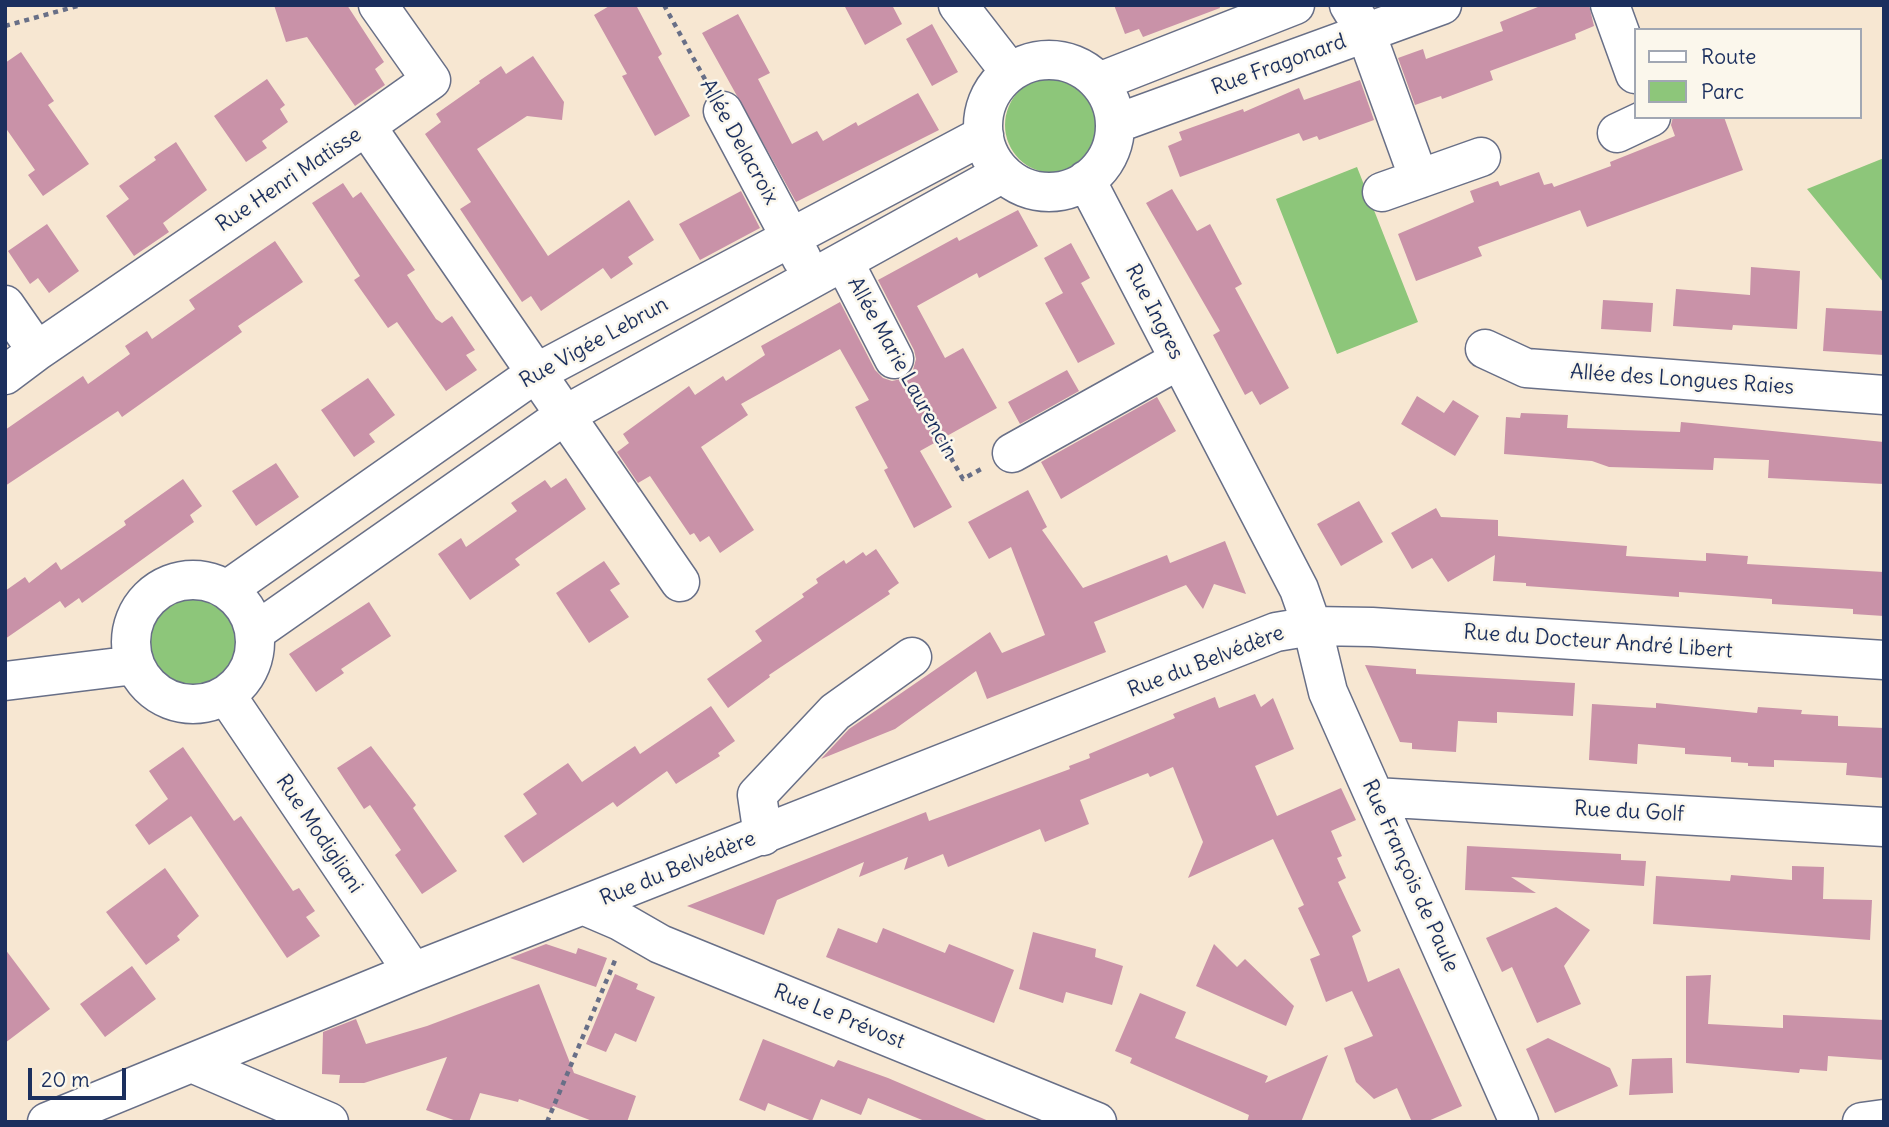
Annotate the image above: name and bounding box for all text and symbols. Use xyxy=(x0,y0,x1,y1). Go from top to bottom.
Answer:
legend xyxy=(1633,28,1861,119)
street label: Rue Fragonard xyxy=(1208,29,1350,101)
text: Route xyxy=(1701,43,1756,70)
street label: Allée Delacroix xyxy=(694,75,784,209)
text: Parc xyxy=(1701,78,1744,105)
street label: Rue Henri Matisse xyxy=(212,122,366,238)
street label: Rue Ingres xyxy=(1119,260,1189,364)
street label: Allée Marie Laurencin xyxy=(842,273,962,463)
street label: Rue Vigée Lebrun xyxy=(515,292,673,394)
street label: Allée des Longues Raies xyxy=(1569,360,1795,400)
street label: Rue du Docteur André Libert xyxy=(1463,620,1733,664)
street label: Rue du Belvédère xyxy=(1124,621,1288,703)
street label: Rue Modigliani xyxy=(270,770,368,898)
street label: Rue François de Paule xyxy=(1356,776,1464,976)
street label: Rue du Golf xyxy=(1573,797,1685,827)
street label: Rue du Belvédère xyxy=(597,826,759,912)
street label: Rue Le Prévost xyxy=(770,979,908,1055)
scale bar xyxy=(32,1054,130,1098)
text: 20 m xyxy=(41,1066,90,1093)

